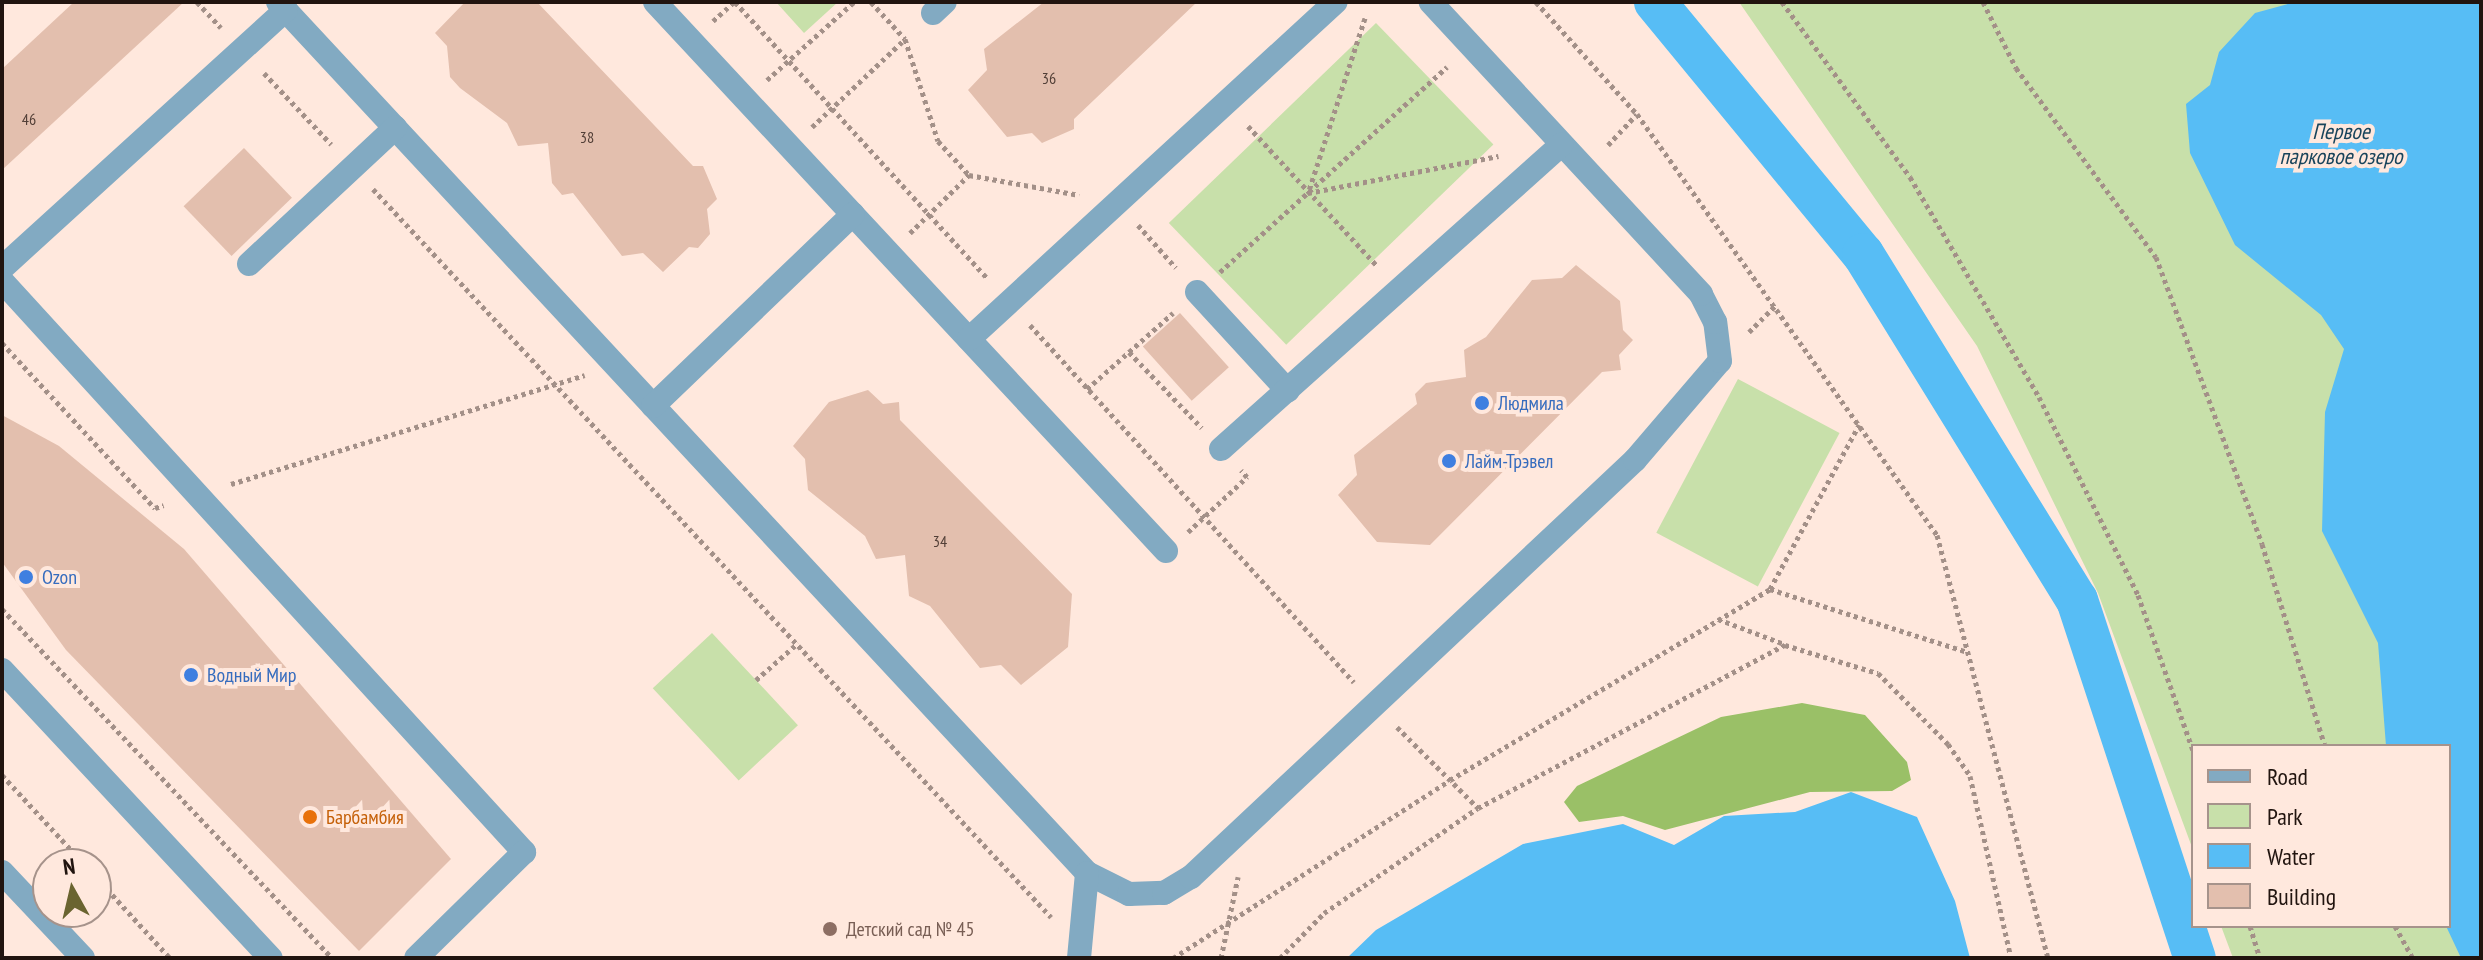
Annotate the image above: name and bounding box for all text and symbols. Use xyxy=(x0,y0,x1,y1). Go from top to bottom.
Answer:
house number: 36 xyxy=(1042,68,1056,88)
house number: 46 xyxy=(22,109,36,129)
water label: Первое парковое озеро xyxy=(2279,118,2403,170)
house number: 38 xyxy=(580,127,594,147)
place label: Людмила xyxy=(1498,391,1564,415)
marker: Людмила xyxy=(1473,394,1491,412)
place label: Лайм-Трэвел xyxy=(1465,449,1553,473)
marker: Лайм-Трэвел xyxy=(1440,452,1458,470)
house number: 34 xyxy=(933,531,947,551)
place label: Ozon xyxy=(42,565,77,589)
marker: Ozon xyxy=(17,568,35,586)
place label: Водный Мир xyxy=(207,663,297,687)
marker: Водный Мир xyxy=(182,666,200,684)
legend xyxy=(2191,744,2451,928)
text: Road xyxy=(2267,761,2308,792)
text: Park xyxy=(2267,801,2303,832)
place label: Барбамбия xyxy=(326,805,404,829)
marker: Барбамбия xyxy=(301,808,319,826)
text: Water xyxy=(2267,841,2315,872)
north arrow xyxy=(32,848,112,928)
text: N xyxy=(61,852,77,881)
text: Building xyxy=(2267,881,2336,912)
place label: Детский сад № 45 xyxy=(846,917,974,941)
marker: Детский сад № 45 xyxy=(821,920,839,938)

